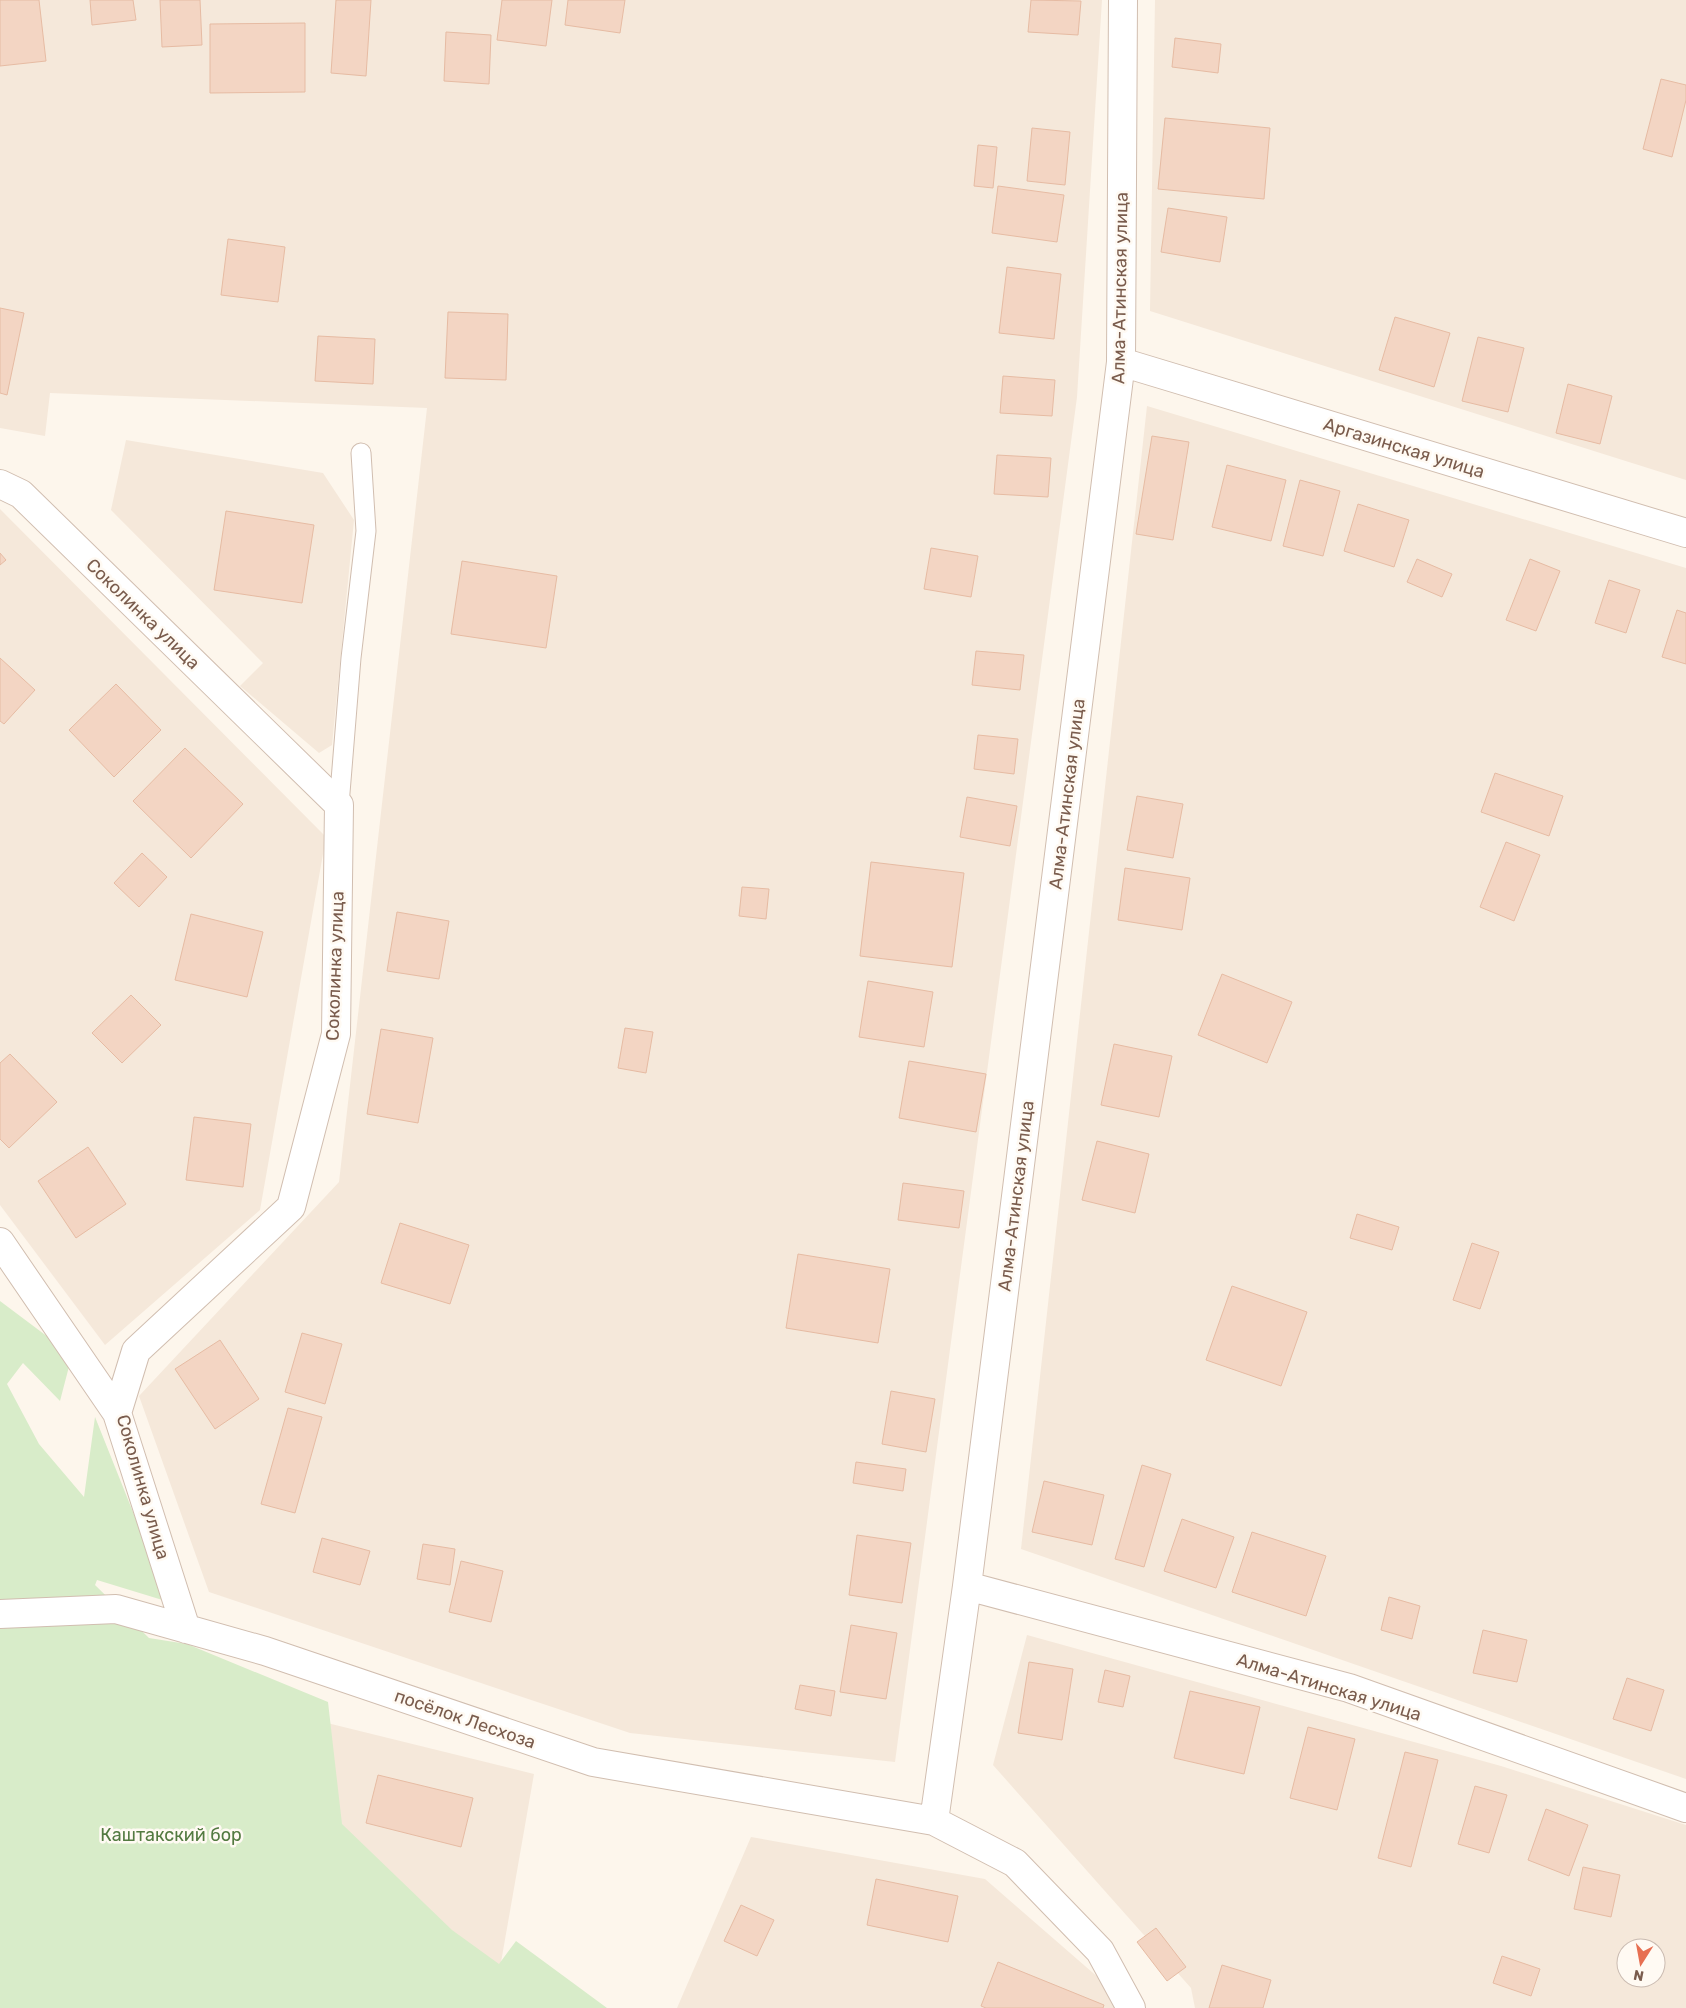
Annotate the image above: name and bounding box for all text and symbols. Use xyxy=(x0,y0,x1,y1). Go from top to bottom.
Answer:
street label: Алма-Атинская улица xyxy=(1107,192,1133,384)
street label: Аргазинская улица xyxy=(1321,413,1487,483)
street label: Соколинка улица xyxy=(81,554,205,674)
street label: Алма-Атинская улица xyxy=(1044,697,1090,891)
street label: Соколинка улица xyxy=(321,891,349,1041)
street label: Алма-Атинская улица xyxy=(993,1099,1039,1293)
street label: Соколинка улица xyxy=(112,1412,174,1562)
street label: Алма-Атинская улица xyxy=(1234,1648,1424,1726)
street label: посёлок Лесхоза xyxy=(392,1685,538,1753)
park label: Каштакский бор xyxy=(100,1824,242,1846)
north arrow xyxy=(1616,1938,1666,1988)
text: N xyxy=(1632,1966,1645,1985)

